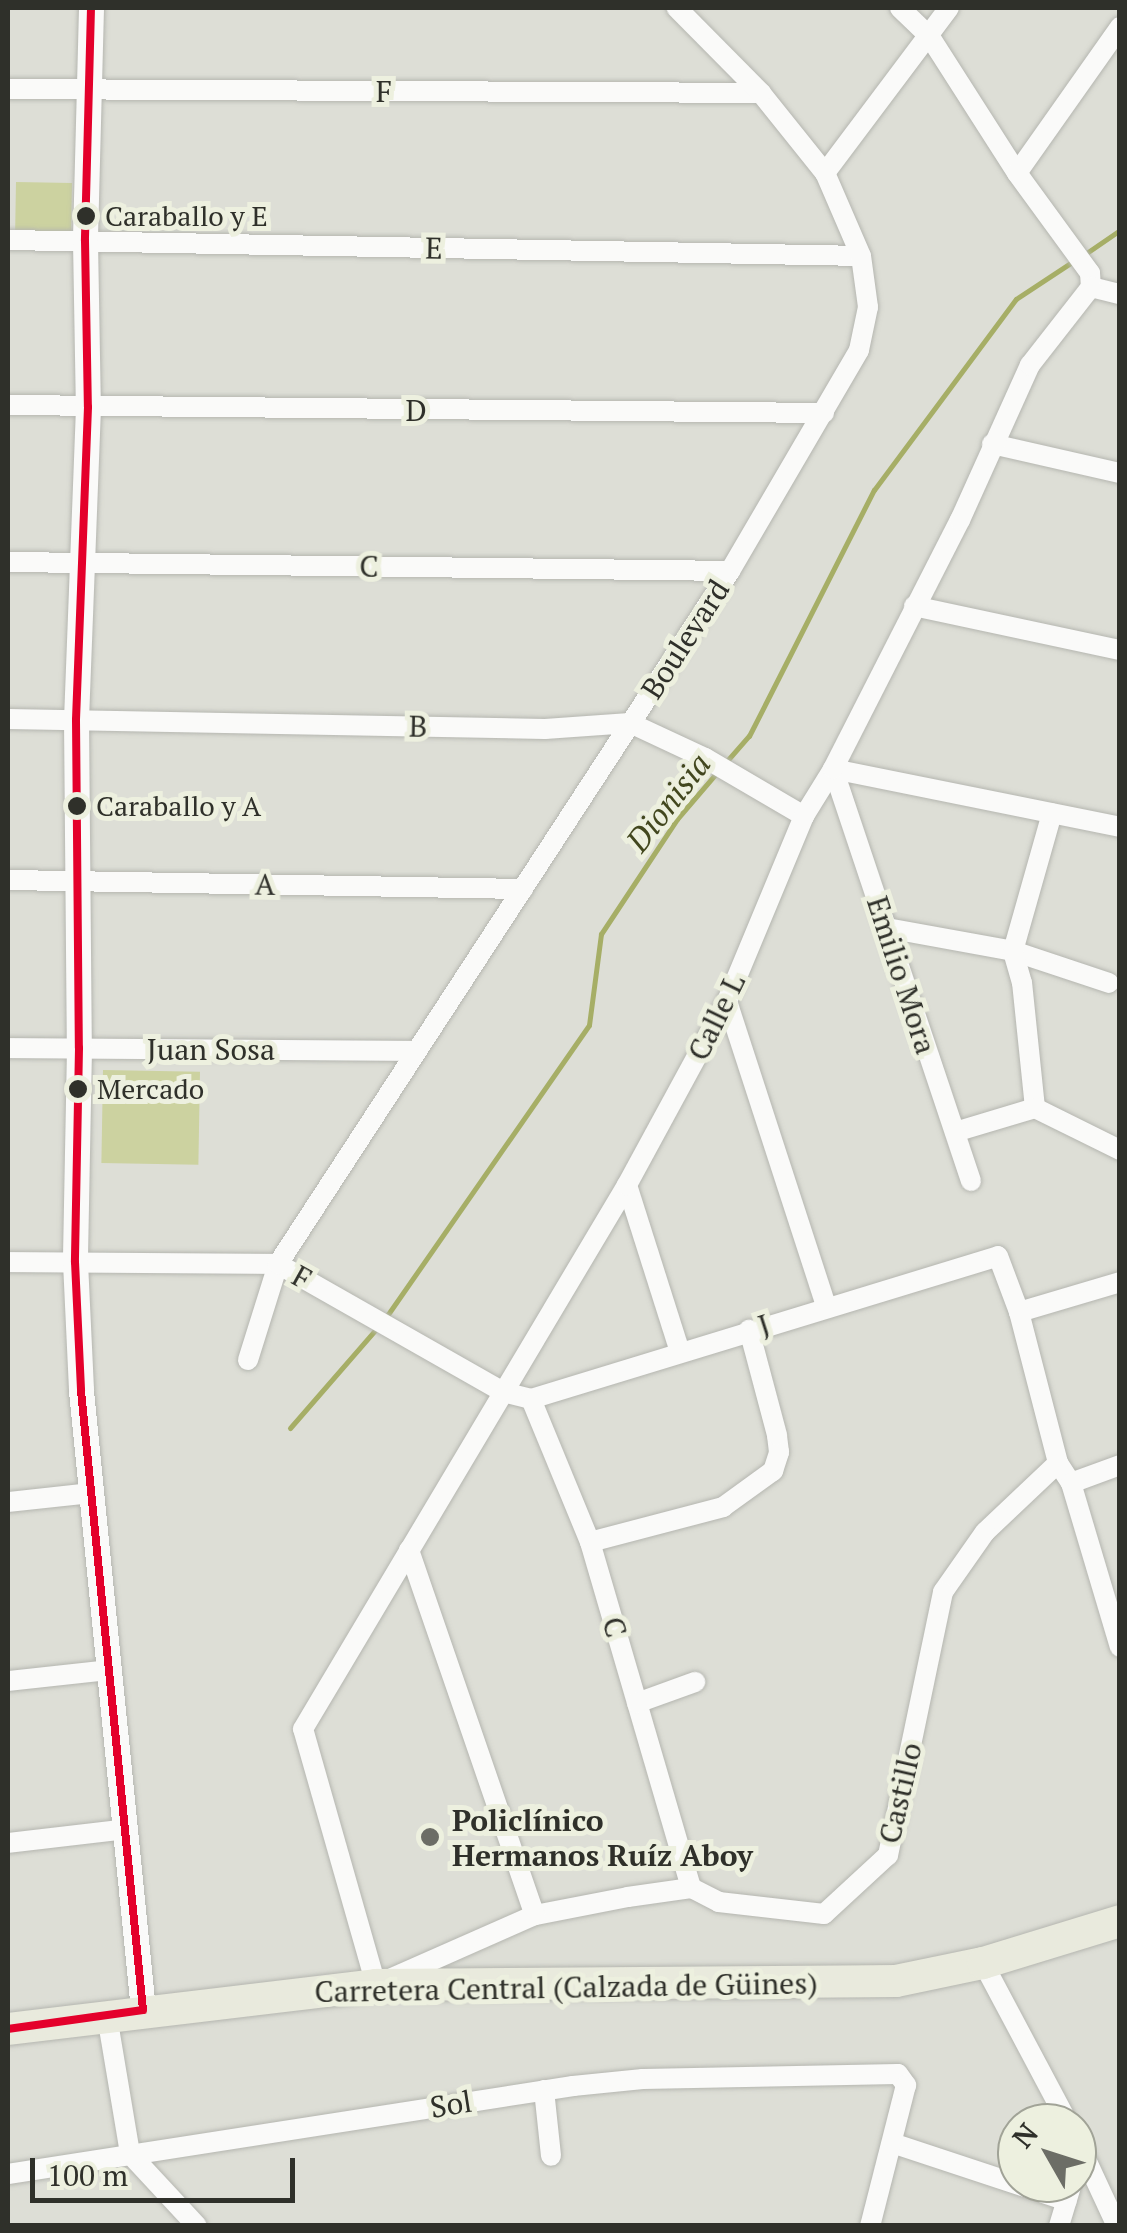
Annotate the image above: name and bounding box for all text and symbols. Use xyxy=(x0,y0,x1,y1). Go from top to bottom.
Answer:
street label: F xyxy=(376,73,392,109)
place label: Caraballo y E xyxy=(105,199,268,233)
marker: Caraballo y E xyxy=(76,206,96,226)
street label: E xyxy=(425,230,443,266)
street label: D xyxy=(405,392,427,428)
street label: C xyxy=(359,548,379,584)
street label: Boulevard xyxy=(633,573,737,705)
street label: B xyxy=(408,708,428,744)
water label: Dionisia xyxy=(618,745,718,859)
place label: Caraballo y A xyxy=(96,789,262,823)
marker: Caraballo y A xyxy=(67,796,87,816)
street label: A xyxy=(254,866,276,902)
street label: Emilio Mora xyxy=(860,892,944,1058)
street label: Calle L xyxy=(680,968,752,1066)
street label: Juan Sosa xyxy=(147,1031,275,1067)
place label: Mercado xyxy=(97,1072,204,1106)
marker: Mercado xyxy=(68,1079,88,1099)
street label: F xyxy=(286,1257,318,1297)
street label: J xyxy=(754,1306,774,1344)
street label: C xyxy=(595,1613,635,1641)
street label: Castillo xyxy=(871,1739,929,1847)
place label: Policlínico Hermanos Ruíz Aboy xyxy=(452,1802,753,1872)
marker: Policlínico Hermanos Ruíz Aboy xyxy=(417,1824,443,1850)
street label: Carretera Central (Calzada de Güines) xyxy=(314,1965,818,2009)
street label: Sol xyxy=(428,2083,474,2125)
north arrow xyxy=(997,2103,1097,2203)
text: N xyxy=(1004,2115,1046,2155)
scale bar xyxy=(35,2138,300,2200)
text: 100 m xyxy=(47,2155,128,2195)

